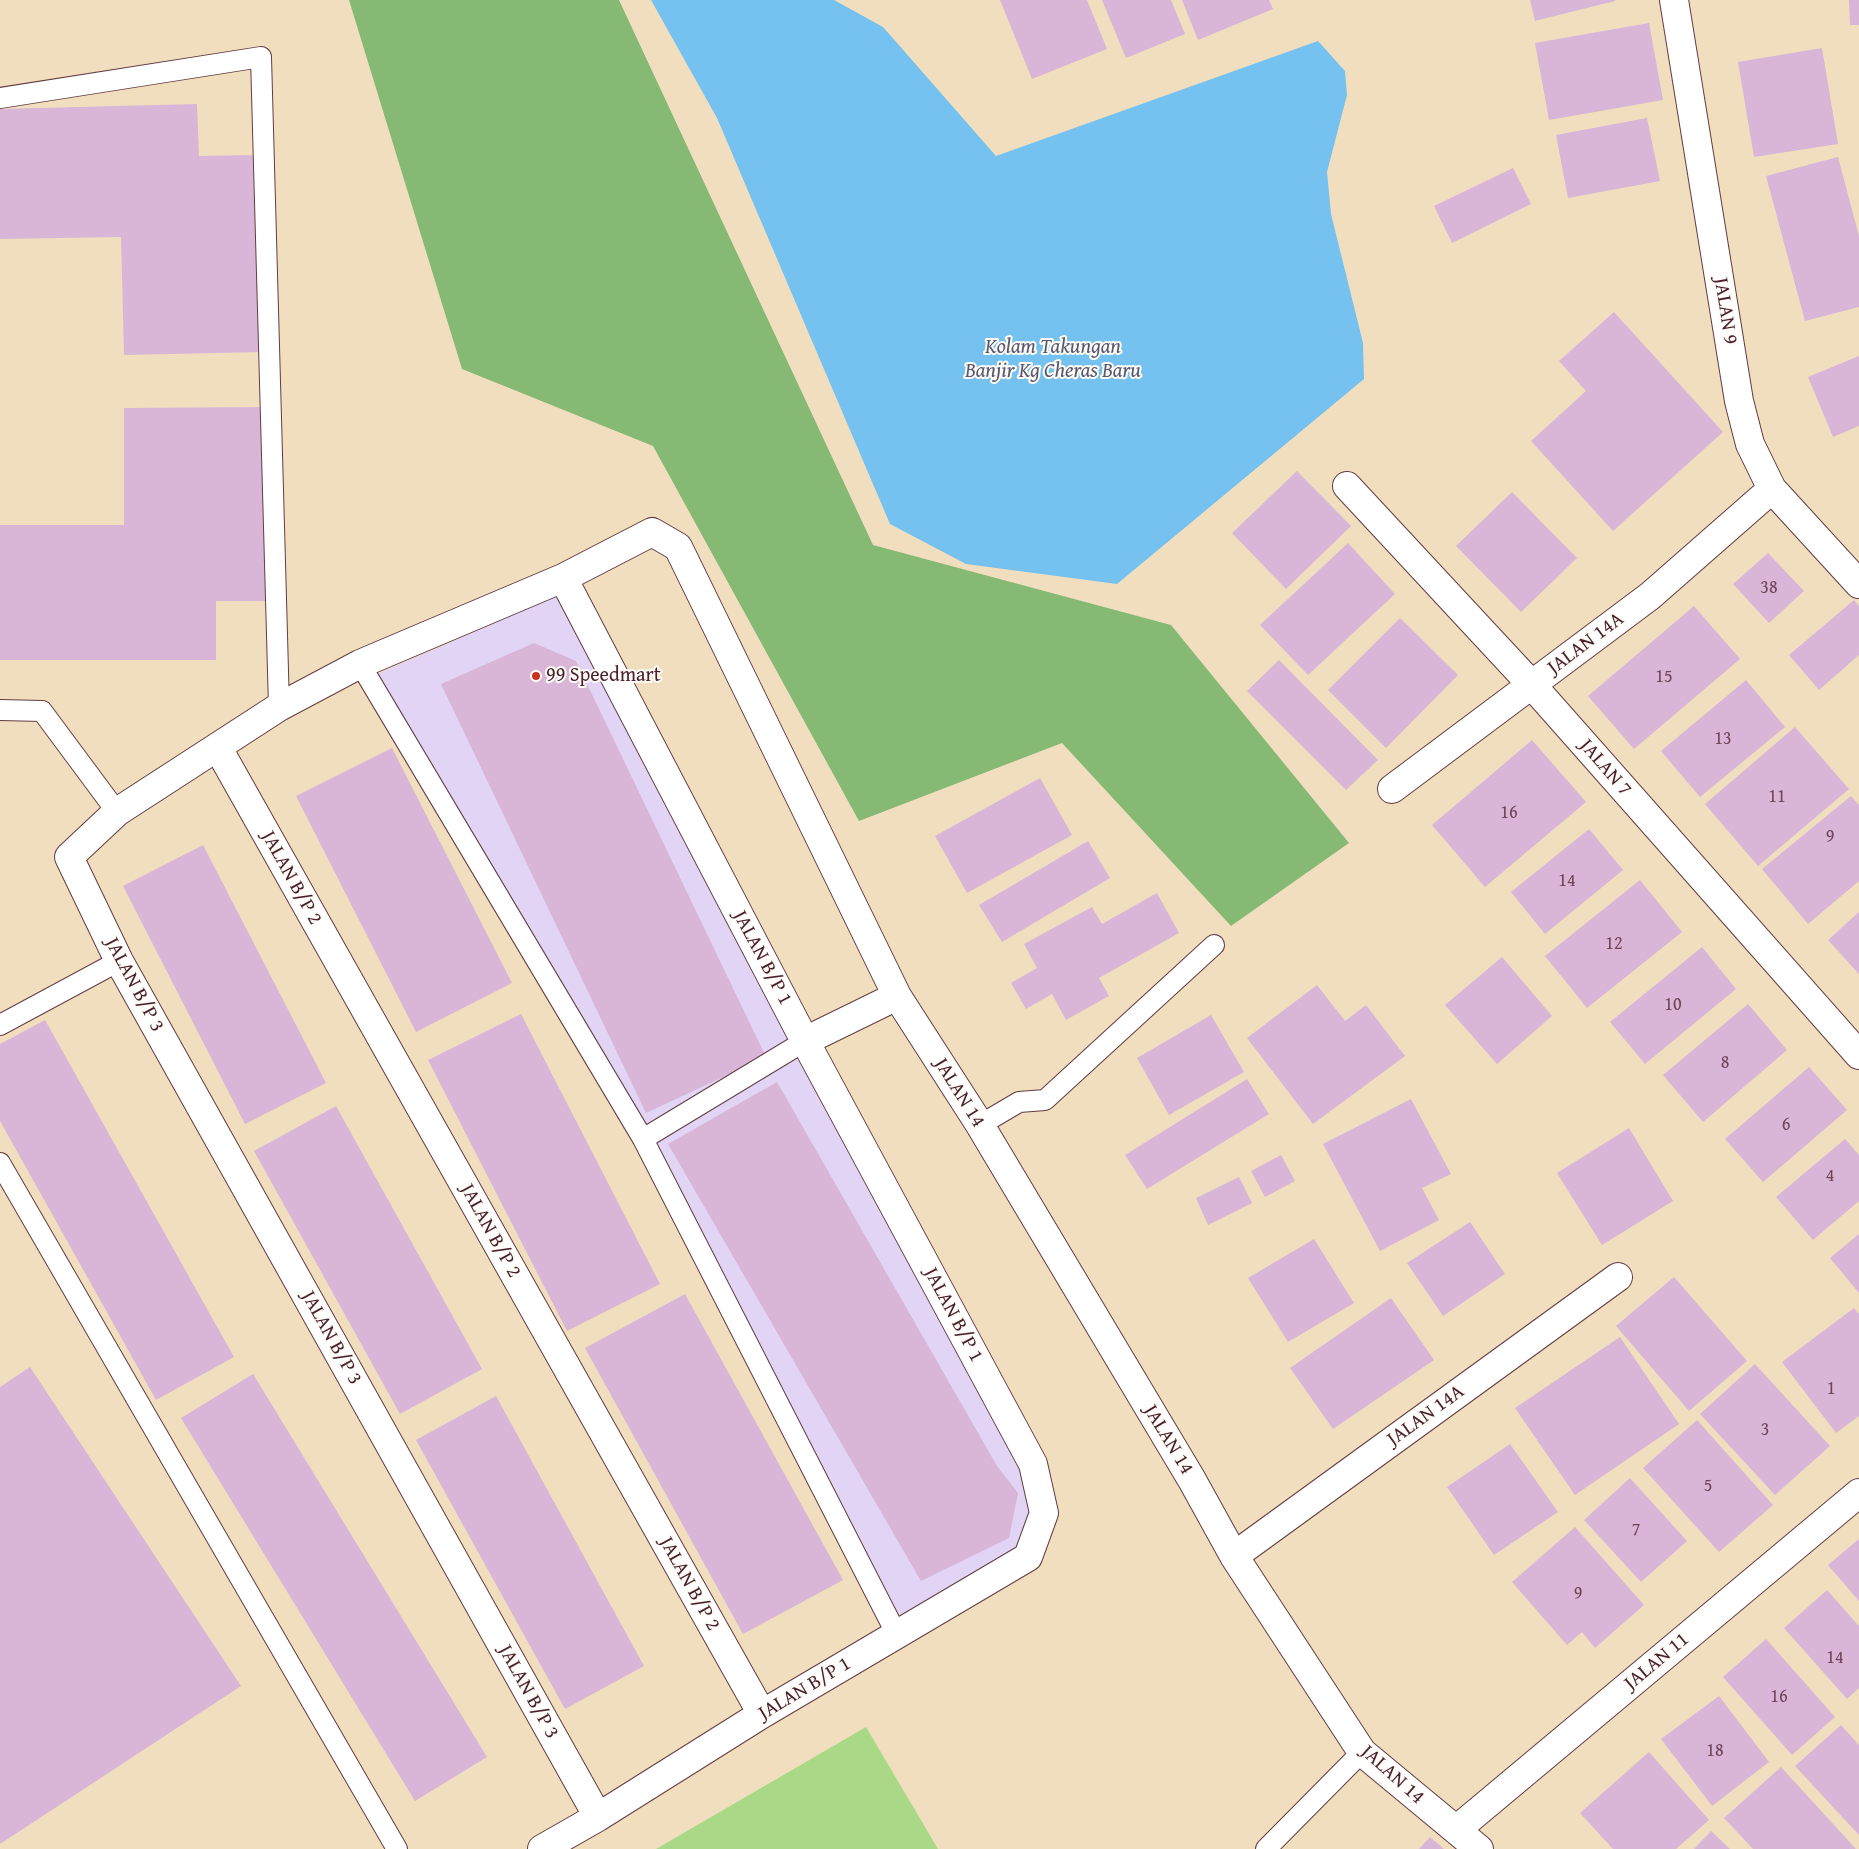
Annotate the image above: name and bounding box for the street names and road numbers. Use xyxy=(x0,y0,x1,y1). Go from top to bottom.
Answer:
street label: JALAN 9 xyxy=(1708,276,1742,346)
street label: JALAN 14A xyxy=(1543,608,1629,680)
street label: JALAN 7 xyxy=(1574,735,1636,801)
street label: JALAN B/P 2 xyxy=(255,827,327,929)
street label: JALAN B/P 1 xyxy=(727,907,797,1009)
street label: JALAN B/P 3 xyxy=(99,934,169,1036)
street label: JALAN 14 xyxy=(928,1054,990,1132)
street label: JALAN B/P 2 xyxy=(454,1180,526,1282)
street label: JALAN B/P 1 xyxy=(918,1264,988,1366)
street label: JALAN B/P 3 xyxy=(295,1287,367,1389)
street label: JALAN 14A xyxy=(1383,1380,1469,1452)
street label: JALAN 14 xyxy=(1138,1401,1198,1479)
street label: JALAN B/P 2 xyxy=(653,1533,725,1635)
street label: JALAN 11 xyxy=(1620,1628,1694,1696)
street label: JALAN B/P 3 xyxy=(492,1641,564,1743)
street label: JALAN B/P 1 xyxy=(755,1652,855,1726)
street label: JALAN 14 xyxy=(1355,1740,1429,1810)

